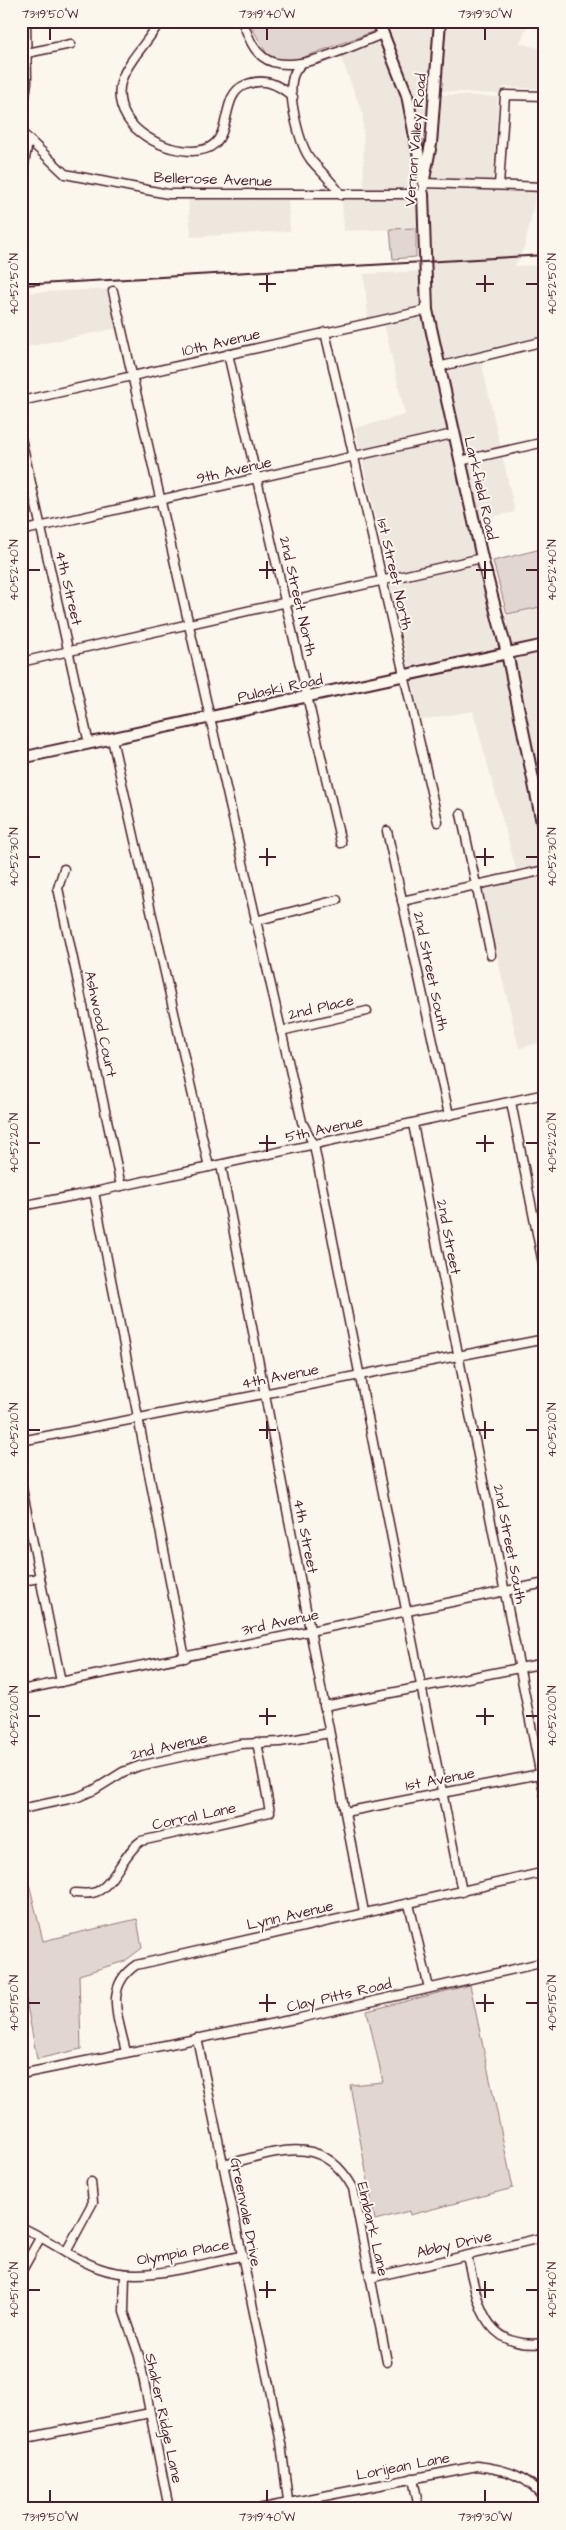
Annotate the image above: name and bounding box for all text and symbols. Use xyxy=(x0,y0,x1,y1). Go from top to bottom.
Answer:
text: 73°19'50"W xyxy=(22,6,79,23)
text: 73°19'40"W xyxy=(239,6,296,23)
text: 73°19'30"W xyxy=(458,6,513,23)
street label: Vernon Valley Road xyxy=(399,72,433,208)
street label: Bellerose Avenue xyxy=(153,167,273,192)
text: 40°52'50"N xyxy=(6,252,23,315)
text: 40°52'50"N xyxy=(544,252,561,315)
street label: 10th Avenue xyxy=(180,323,262,362)
street label: Larkfield Road xyxy=(458,434,503,542)
street label: 9th Avenue xyxy=(194,452,274,489)
street label: 1st Street North xyxy=(372,516,418,632)
street label: 2nd Street North xyxy=(274,534,322,658)
text: 40°52'40"N xyxy=(6,539,23,601)
text: 40°52'40"N xyxy=(544,539,561,601)
street label: 4th Street xyxy=(50,549,87,627)
street label: Pulaski Road xyxy=(236,669,325,708)
text: 40°52'30"N xyxy=(6,827,23,887)
text: 40°52'30"N xyxy=(544,827,561,887)
street label: 2nd Street South xyxy=(408,910,454,1033)
street label: Ashwood Court xyxy=(79,969,122,1079)
street label: 2nd Place xyxy=(286,990,356,1025)
street label: 5th Avenue xyxy=(283,1111,365,1148)
text: 40°52'20"N xyxy=(6,1112,23,1173)
text: 40°52'20"N xyxy=(544,1112,561,1173)
street label: 2nd Street xyxy=(431,1198,466,1276)
street label: 4th Avenue xyxy=(240,1359,321,1394)
text: 40°52'10"N xyxy=(6,1402,23,1458)
text: 40°52'10"N xyxy=(544,1402,561,1458)
street label: 2nd Street South xyxy=(488,1483,531,1606)
street label: 4th Street xyxy=(288,1497,323,1575)
street label: 3rd Avenue xyxy=(240,1604,321,1641)
text: 40°52'00"N xyxy=(6,1685,23,1747)
text: 40°52'00"N xyxy=(544,1685,561,1747)
street label: 2nd Avenue xyxy=(128,1727,210,1766)
street label: 1st Avenue xyxy=(404,1762,477,1797)
street label: Corral Lane xyxy=(150,1797,238,1836)
street label: Lynn Avenue xyxy=(245,1895,336,1937)
street label: Clay Pitts Road xyxy=(285,1973,394,2019)
text: 40°51'50"N xyxy=(6,1974,23,2031)
text: 40°51'50"N xyxy=(544,1974,561,2031)
street label: Greenvale Drive xyxy=(225,2156,266,2268)
street label: Elmbark Lane xyxy=(351,2180,394,2278)
street label: Abby Drive xyxy=(414,2226,494,2264)
street label: Olympia Place xyxy=(135,2234,231,2272)
text: 40°51'40"N xyxy=(6,2261,23,2318)
text: 40°51'40"N xyxy=(544,2261,561,2318)
street label: Shaker Ridge Lane xyxy=(138,2351,188,2485)
street label: Lorijean Lane xyxy=(355,2447,452,2486)
text: 73°19'50"W xyxy=(22,2509,79,2526)
text: 73°19'40"W xyxy=(239,2509,296,2526)
text: 73°19'30"W xyxy=(458,2509,513,2526)

